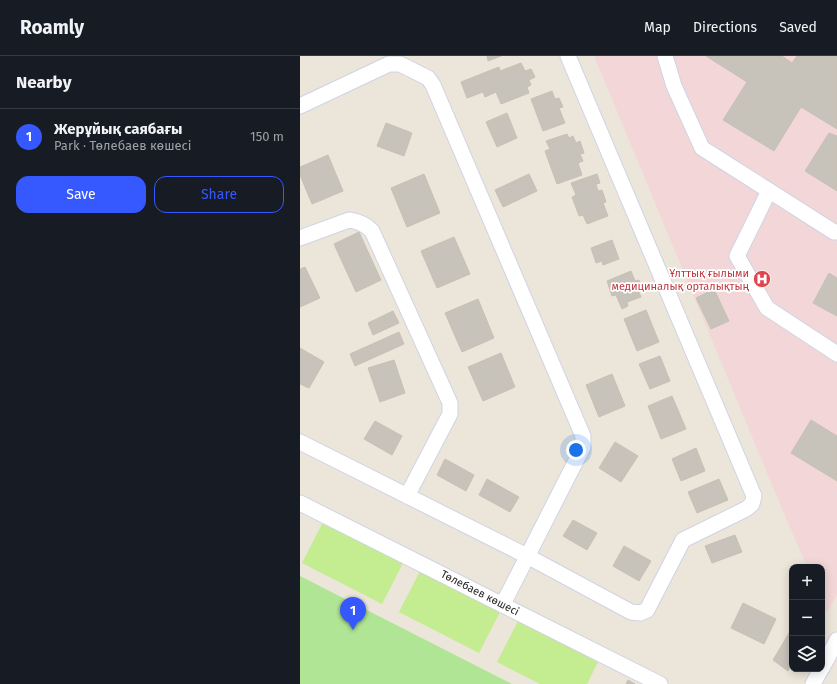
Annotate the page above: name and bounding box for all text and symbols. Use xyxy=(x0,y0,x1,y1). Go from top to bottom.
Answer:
text: Roamly xyxy=(20,16,84,39)
text: Map xyxy=(644,19,671,36)
text: Directions xyxy=(693,19,757,36)
text: Saved xyxy=(779,19,817,36)
text: Nearby xyxy=(16,72,71,93)
text: Жерұйық саябағы xyxy=(54,120,183,138)
text: 1 xyxy=(26,129,32,144)
text: 150 m xyxy=(250,129,284,144)
text: Park · Төлебаев көшесі xyxy=(54,138,192,153)
button: Save xyxy=(16,176,146,213)
button: Share xyxy=(154,176,284,213)
place label: Ұлттық ғылыми медициналық орталықтың xyxy=(612,267,749,293)
hospital icon: Ұлттық ғылыми медициналық орталықтың xyxy=(752,269,772,289)
your location xyxy=(566,440,586,460)
map controls xyxy=(789,564,825,672)
button: + xyxy=(789,564,825,600)
street label: Төлебаев көшесі xyxy=(439,568,521,618)
pin: 1 xyxy=(340,597,366,630)
button: − xyxy=(789,600,825,636)
button: layers xyxy=(789,636,825,672)

